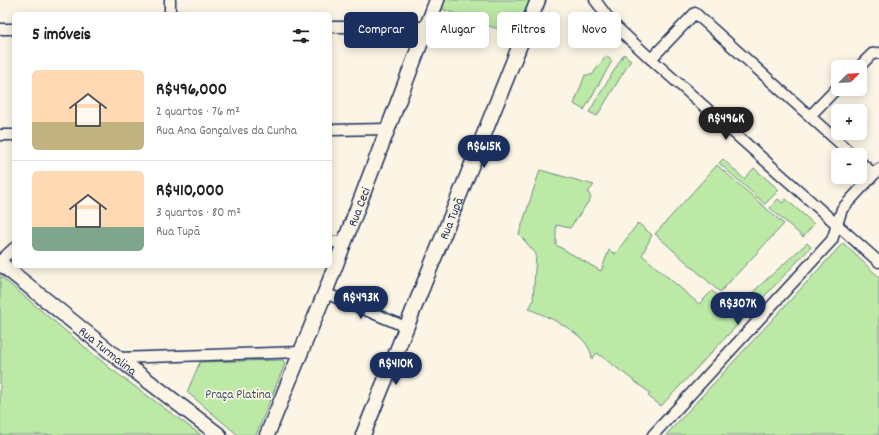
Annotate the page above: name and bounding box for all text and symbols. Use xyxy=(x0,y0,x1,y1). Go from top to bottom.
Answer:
chip: Comprar xyxy=(344,12,418,48)
chip: Alugar xyxy=(426,12,489,48)
chip: Filtros xyxy=(497,12,560,48)
chip: Novo xyxy=(568,12,621,48)
text: 5 imóveis xyxy=(32,24,91,48)
icon: filters xyxy=(290,25,312,47)
north arrow xyxy=(831,60,867,96)
map controls xyxy=(831,60,867,184)
text: R$496,000 xyxy=(156,79,227,103)
icon: home xyxy=(64,86,112,134)
text: 2 quartos · 76 m² xyxy=(156,103,240,122)
button: + xyxy=(831,104,867,140)
pin: R$496K xyxy=(693,107,759,141)
text: R$496K xyxy=(708,110,744,129)
text: Rua Ana Gonçalves da Cunha xyxy=(156,122,297,141)
pin: R$615K xyxy=(451,135,517,169)
text: R$615K xyxy=(467,138,501,157)
button: − xyxy=(831,148,867,184)
text: R$410,000 xyxy=(156,180,224,204)
street label: Rua Ceci xyxy=(344,184,377,230)
icon: home xyxy=(64,187,112,235)
street label: Rua Tupã xyxy=(436,194,470,243)
text: 3 quartos · 80 m² xyxy=(156,204,241,223)
text: Rua Tupã xyxy=(156,223,200,242)
pin: R$493K xyxy=(328,286,394,320)
text: R$493K xyxy=(343,289,379,308)
pin: R$307K xyxy=(705,292,771,326)
text: R$307K xyxy=(720,295,756,314)
street label: Rua Turmalina xyxy=(74,323,141,382)
pin: R$410K xyxy=(363,352,429,386)
text: R$410K xyxy=(379,355,413,374)
park label: Praça Platina xyxy=(205,386,272,405)

